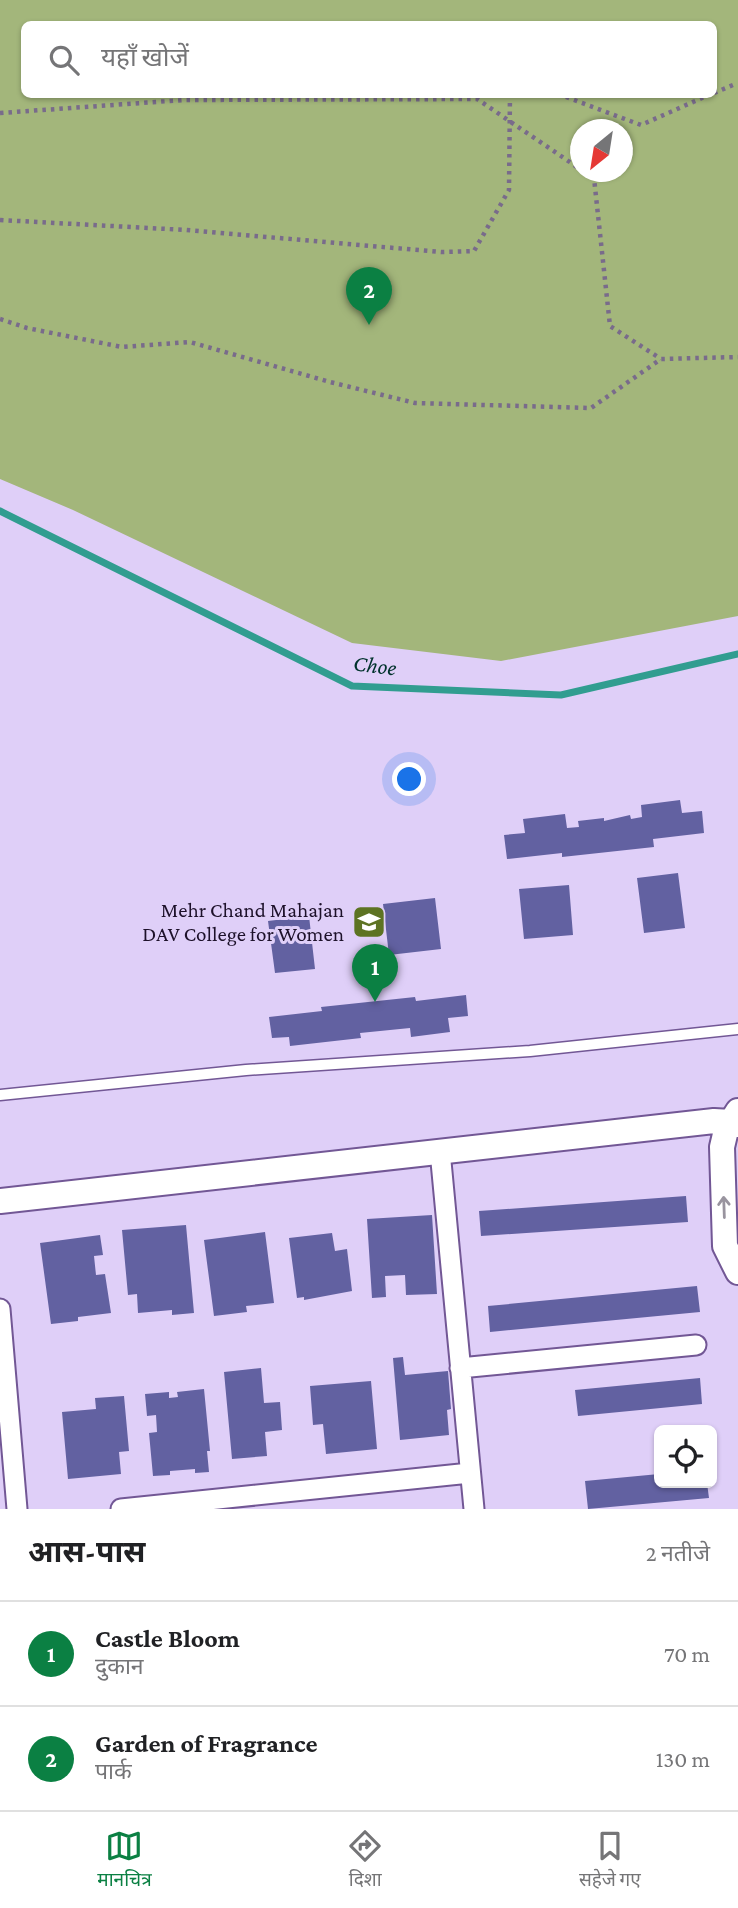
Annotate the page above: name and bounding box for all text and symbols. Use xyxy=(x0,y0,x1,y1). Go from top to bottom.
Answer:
search box xyxy=(21,21,717,98)
icon: search xyxy=(45,41,83,79)
text: यहाँ खोजें xyxy=(101,43,189,72)
north arrow xyxy=(570,119,633,182)
pin: 2 xyxy=(346,267,392,325)
water label: Choe xyxy=(352,649,398,681)
your location xyxy=(392,762,426,796)
place label: Mehr Chand Mahajan DAV College for Women xyxy=(142,898,344,946)
school or university icon: Mehr Chand Mahajan DAV College for Women xyxy=(350,903,388,941)
pin: 1 xyxy=(352,944,398,1002)
one-way arrow xyxy=(717,1196,730,1219)
map controls xyxy=(654,1425,717,1488)
button: locate xyxy=(654,1425,717,1488)
text: आस-पास xyxy=(28,1535,145,1568)
text: 2 नतीजे xyxy=(646,1540,710,1566)
text: Castle Bloom xyxy=(95,1624,240,1653)
text: 1 xyxy=(47,1641,55,1667)
text: 70 m xyxy=(664,1641,710,1667)
text: दुकान xyxy=(95,1653,144,1679)
text: Garden of Fragrance xyxy=(95,1729,318,1758)
text: 2 xyxy=(45,1746,57,1772)
text: 130 m xyxy=(656,1746,710,1772)
text: पार्क xyxy=(95,1758,132,1784)
tab: मानचित्र xyxy=(97,1827,152,1894)
tab: दिशा xyxy=(346,1827,384,1894)
tab: सहेजे गए xyxy=(579,1827,641,1894)

